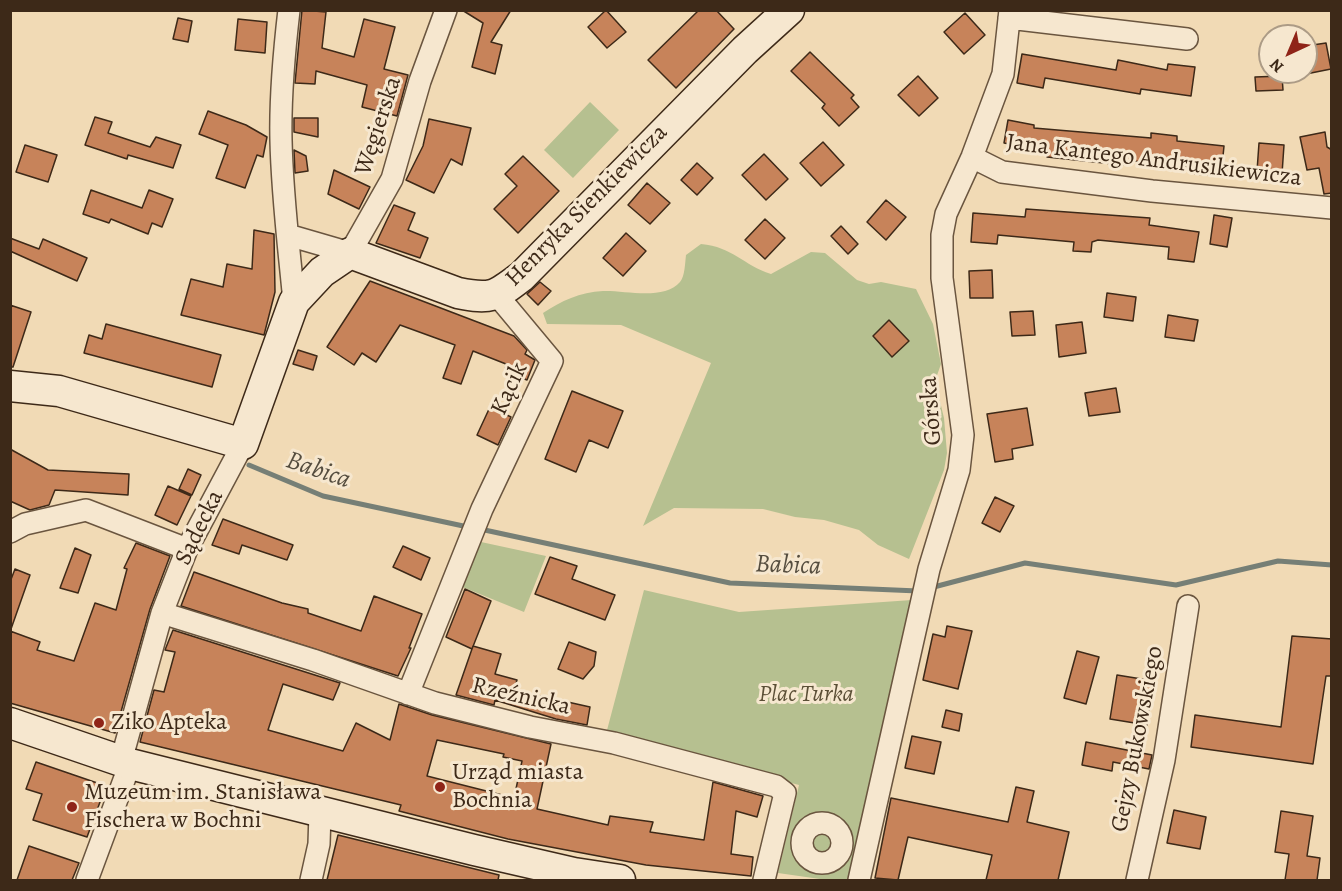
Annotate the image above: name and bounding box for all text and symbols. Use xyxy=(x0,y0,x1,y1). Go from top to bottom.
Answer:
north arrow xyxy=(1258,24,1318,84)
text: N xyxy=(1265,54,1289,77)
street label: Węgierska xyxy=(350,73,408,179)
street label: Henryka Sienkiewicza xyxy=(500,119,674,293)
street label: Jana Kantego Andrusikiewicza xyxy=(1005,129,1303,193)
street label: Kącik xyxy=(485,358,535,420)
street label: Górska xyxy=(915,376,949,446)
water label: Babica xyxy=(282,446,354,496)
street label: Sądecka xyxy=(170,486,230,570)
water label: Babica xyxy=(755,549,821,583)
street label: Gejzy Bukowskiego xyxy=(1106,644,1170,834)
street label: Rzeźnicka xyxy=(469,672,573,722)
park label: Plac Turka xyxy=(758,681,854,709)
place label: Ziko Apteka xyxy=(111,709,227,737)
marker: Ziko Apteka xyxy=(92,716,106,730)
place label: Urząd miasta Bochnia xyxy=(452,759,584,815)
place label: Muzeum im. Stanisława Fischera w Bochni xyxy=(84,779,321,835)
marker: Urząd miasta Bochnia xyxy=(433,780,447,794)
marker: Muzeum im. Stanisława Fischera w Bochni xyxy=(65,800,79,814)

